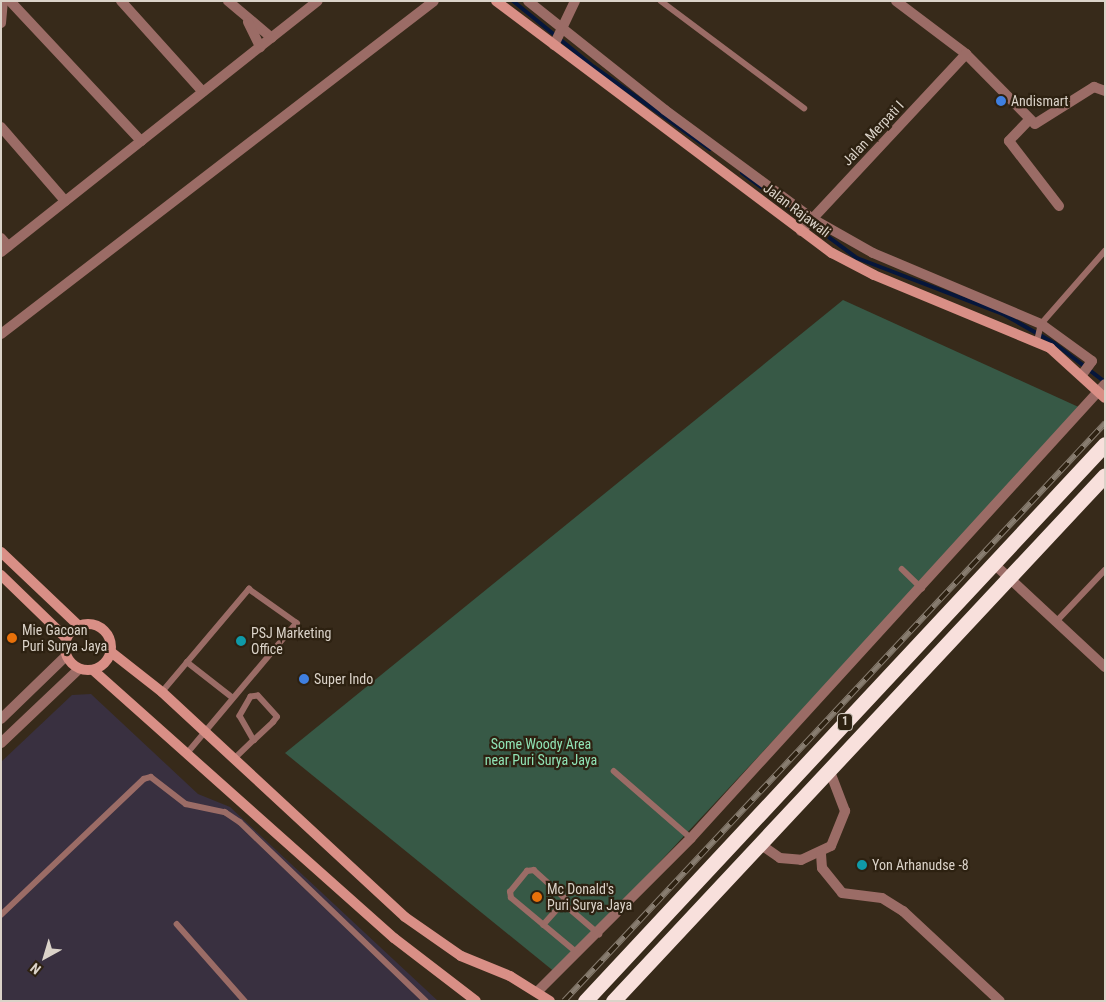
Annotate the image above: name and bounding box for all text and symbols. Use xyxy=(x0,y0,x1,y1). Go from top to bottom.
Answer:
place label: Andismart xyxy=(1011,93,1068,109)
marker: Andismart xyxy=(995,95,1007,107)
street label: Jalan Merpati I xyxy=(839,97,907,169)
street label: Jalan Rajawali xyxy=(760,179,834,241)
place label: Mie Gacoan Puri Surya Jaya xyxy=(22,622,107,654)
place label: PSJ Marketing Office xyxy=(251,625,331,658)
marker: Mie Gacoan Puri Surya Jaya xyxy=(6,632,18,644)
marker: PSJ Marketing Office xyxy=(235,635,247,647)
place label: Super Indo xyxy=(314,671,373,687)
marker: Super Indo xyxy=(298,673,310,685)
road number: 1 xyxy=(836,712,854,732)
park label: Some Woody Area near Puri Surya Jaya xyxy=(485,736,597,769)
place label: Yon Arhanudse -8 xyxy=(872,857,969,873)
marker: Yon Arhanudse -8 xyxy=(856,859,868,871)
place label: Mc Donald's Puri Surya Jaya xyxy=(547,881,632,914)
marker: Mc Donald's Puri Surya Jaya xyxy=(531,891,543,903)
north arrow xyxy=(20,932,70,982)
text: N xyxy=(27,960,44,978)

